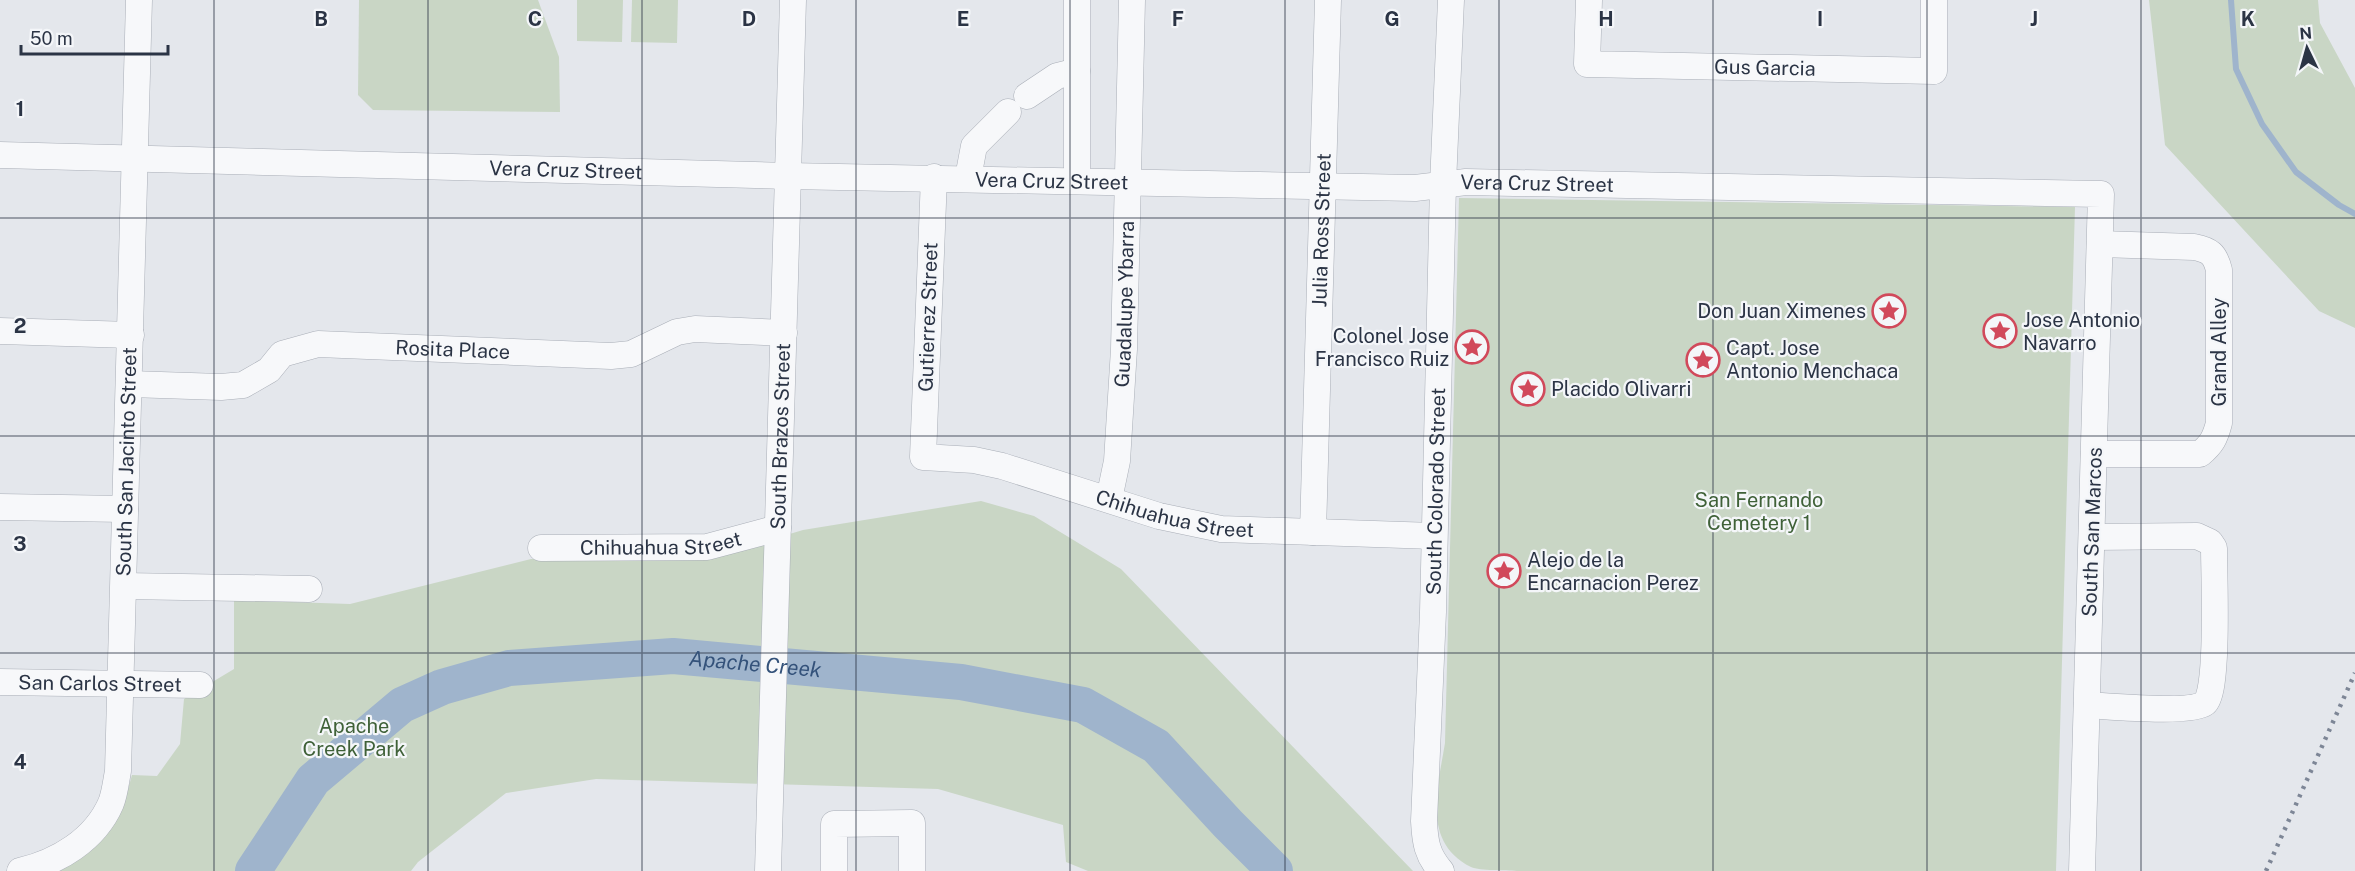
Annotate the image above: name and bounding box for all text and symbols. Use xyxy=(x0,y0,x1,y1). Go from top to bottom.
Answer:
text: B xyxy=(314,7,328,31)
text: C xyxy=(528,7,542,31)
text: D xyxy=(742,7,756,31)
text: E xyxy=(957,7,969,31)
text: F xyxy=(1172,7,1184,31)
text: G xyxy=(1384,7,1400,31)
text: H xyxy=(1598,7,1614,31)
text: I xyxy=(1817,7,1823,31)
text: J xyxy=(2030,7,2038,31)
text: K xyxy=(2241,7,2255,31)
scale bar xyxy=(21,18,168,56)
north arrow xyxy=(2277,18,2337,78)
text: N xyxy=(2299,24,2313,44)
text: 50 m xyxy=(30,28,73,49)
street label: Gus Garcia xyxy=(1714,55,1816,81)
text: 1 xyxy=(16,97,24,121)
street label: Julia Ross Street xyxy=(1307,153,1336,308)
street label: Vera Cruz Street xyxy=(489,156,643,184)
street label: Vera Cruz Street xyxy=(975,168,1129,195)
street label: Vera Cruz Street xyxy=(1460,170,1614,197)
street label: Guadalupe Ybarra xyxy=(1110,220,1139,388)
street label: Gutierrez Street xyxy=(913,242,943,392)
place icon: Don Juan Ximenes xyxy=(1871,293,1907,329)
street label: Grand Alley xyxy=(2207,297,2231,406)
place label: Don Juan Ximenes xyxy=(1697,299,1866,323)
place label: Jose Antonio Navarro xyxy=(2023,308,2140,355)
place icon: Jose Antonio Navarro xyxy=(1982,313,2018,349)
text: 2 xyxy=(14,314,26,338)
place label: Colonel Jose Francisco Ruiz xyxy=(1315,324,1449,371)
place icon: Colonel Jose Francisco Ruiz xyxy=(1454,329,1490,365)
street label: Rosita Place xyxy=(395,335,511,364)
place label: Capt. Jose Antonio Menchaca xyxy=(1726,336,1898,383)
place icon: Capt. Jose Antonio Menchaca xyxy=(1685,342,1721,378)
street label: South Brazos Street xyxy=(766,343,795,530)
street label: South San Jacinto Street xyxy=(111,347,142,577)
place icon: Placido Olivarri xyxy=(1510,371,1546,407)
place label: Placido Olivarri xyxy=(1551,377,1691,401)
street label: South Colorado Street xyxy=(1421,387,1450,595)
street label: South San Marcos xyxy=(2077,447,2107,617)
street label: Chihuahua Street xyxy=(1093,485,1254,542)
park label: San Fernando Cemetery 1 xyxy=(1695,488,1823,535)
street label: Chihuahua Street xyxy=(580,526,744,560)
text: 3 xyxy=(13,532,27,556)
place label: Alejo de la Encarnacion Perez xyxy=(1527,548,1699,595)
place icon: Alejo de la Encarnacion Perez xyxy=(1486,553,1522,589)
water label: Apache Creek xyxy=(688,645,823,682)
street label: San Carlos Street xyxy=(18,670,182,697)
park label: Apache Creek Park xyxy=(303,714,405,761)
text: 4 xyxy=(13,750,27,774)

